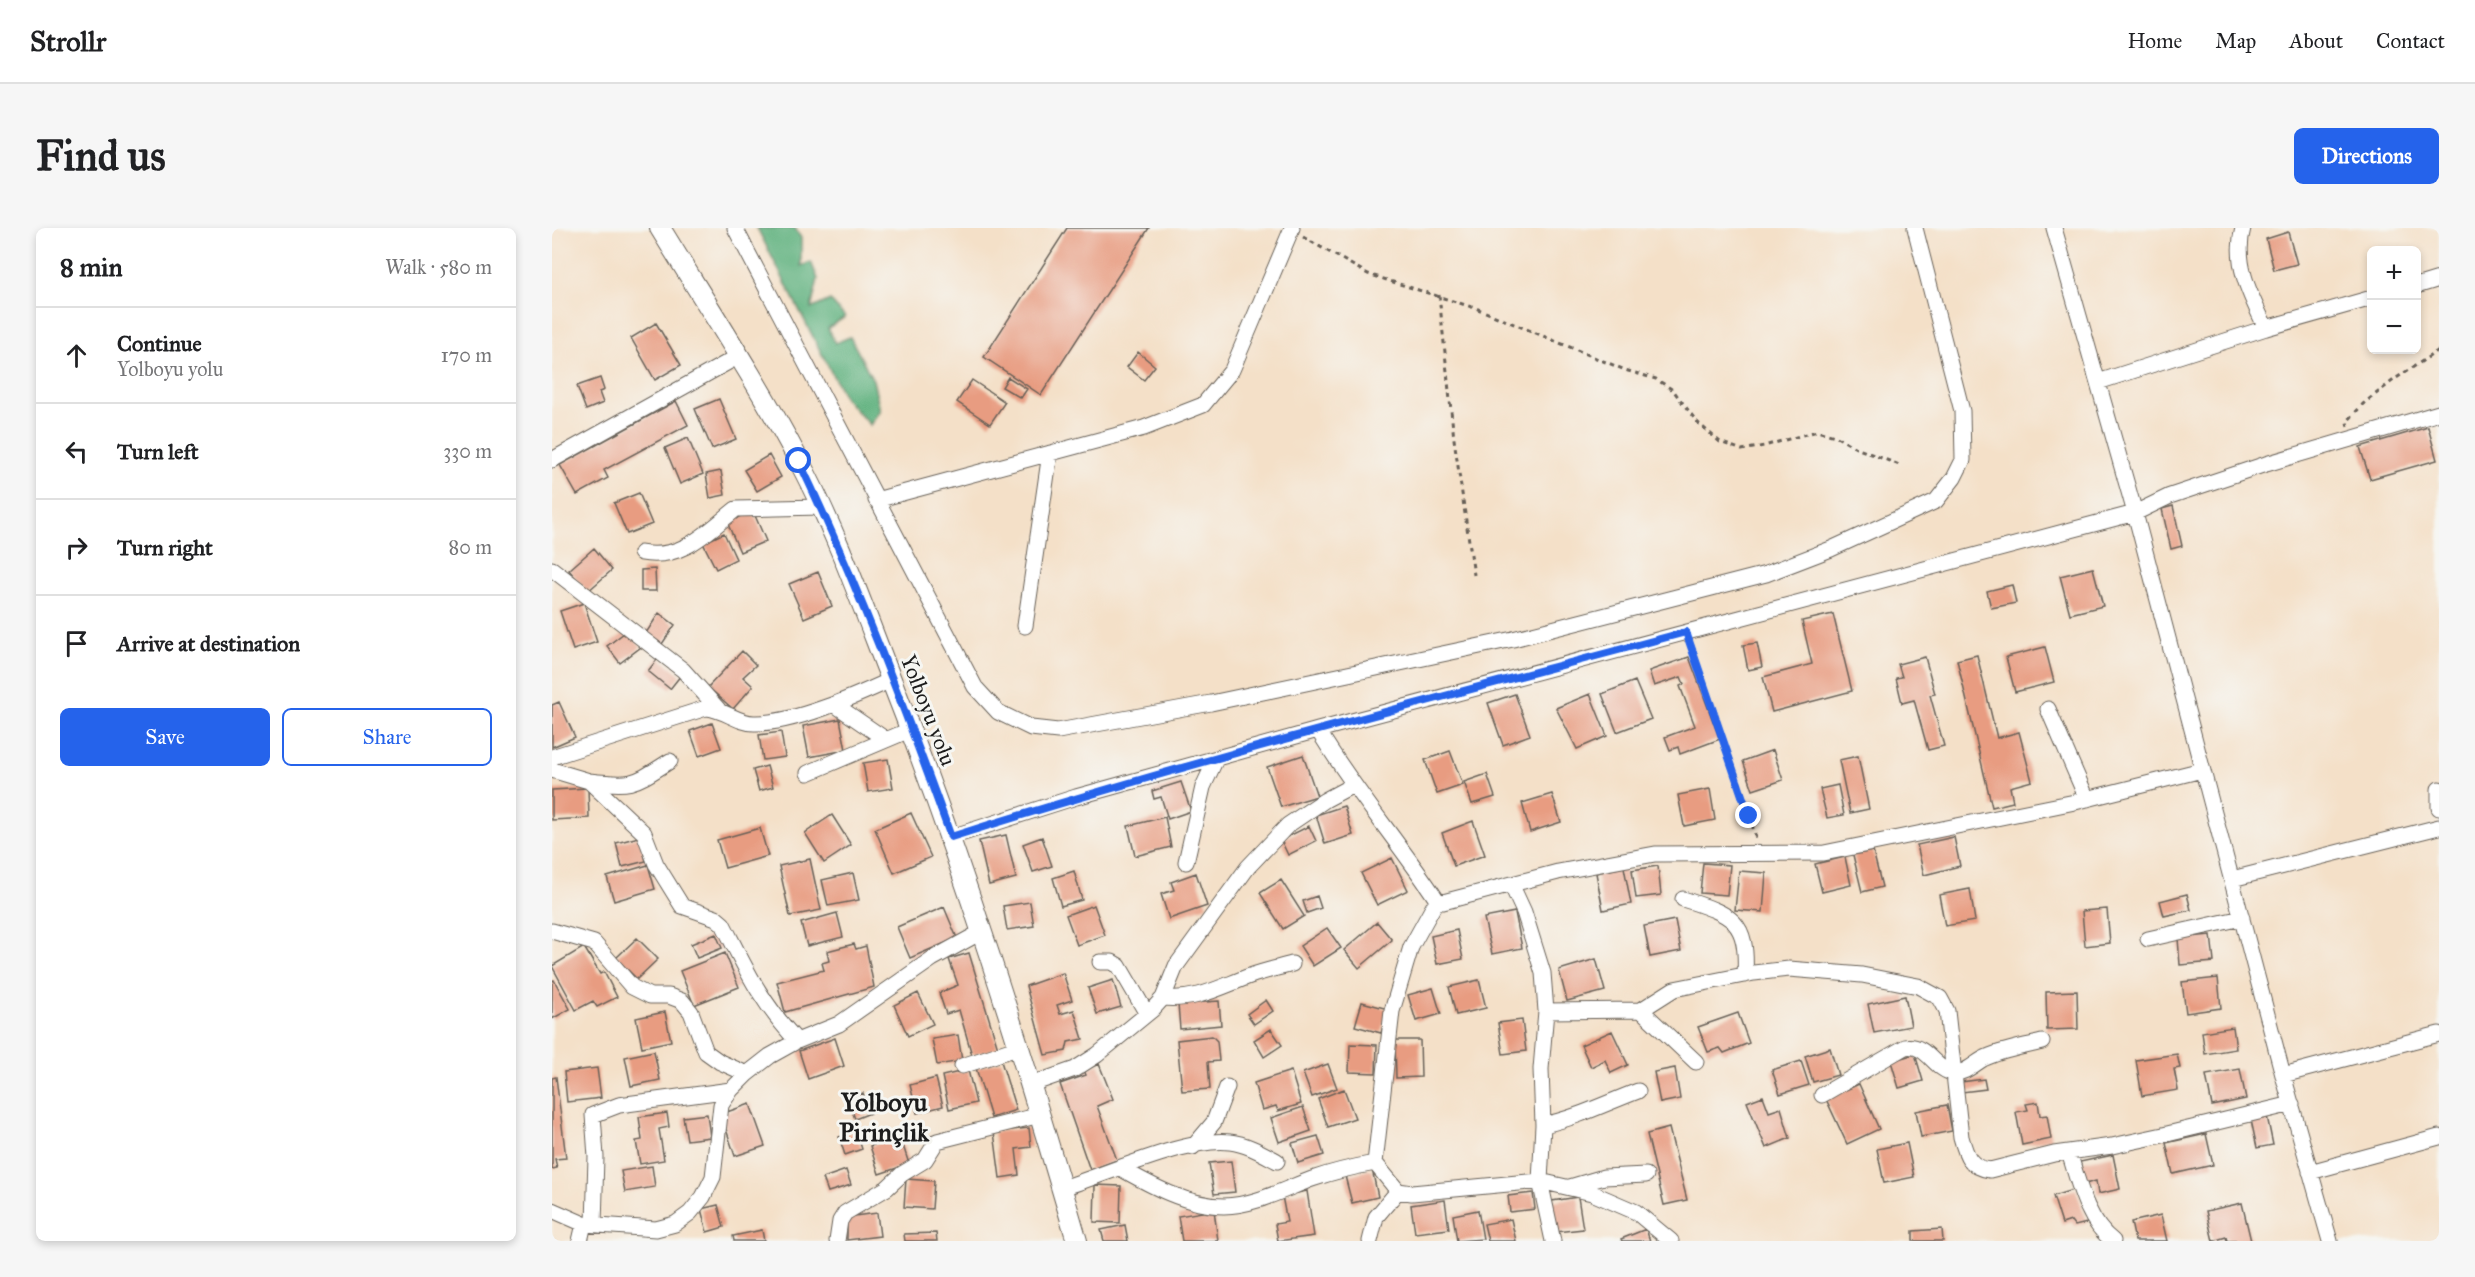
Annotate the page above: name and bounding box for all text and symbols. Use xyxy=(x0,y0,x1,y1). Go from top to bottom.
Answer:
text: Strollr xyxy=(30,24,106,59)
text: Home xyxy=(2127,28,2182,54)
text: Map xyxy=(2215,28,2256,54)
text: About xyxy=(2289,28,2343,54)
text: Contact xyxy=(2376,28,2445,54)
button: Directions xyxy=(2294,128,2439,184)
text: Find us xyxy=(36,130,166,182)
map controls xyxy=(2367,246,2421,354)
button: + xyxy=(2367,246,2421,300)
text: 8 min xyxy=(60,251,123,283)
text: Walk · 580 m xyxy=(385,255,492,279)
button: − xyxy=(2367,300,2421,354)
text: Continue xyxy=(117,330,202,357)
icon: ahead xyxy=(60,339,93,372)
text: 170 m xyxy=(441,343,492,367)
text: Yolboyu yolu xyxy=(117,357,223,381)
icon: left xyxy=(60,435,93,468)
text: Turn left xyxy=(117,438,199,465)
text: 330 m xyxy=(443,439,492,463)
route start xyxy=(785,447,811,473)
icon: right xyxy=(60,531,93,564)
text: Turn right xyxy=(117,534,213,561)
text: 80 m xyxy=(449,535,492,559)
icon: arrive xyxy=(60,627,93,660)
text: Arrive at destination xyxy=(117,630,300,657)
street label: Yolboyu yolu xyxy=(895,651,962,770)
button: Save xyxy=(60,708,270,766)
button: Share xyxy=(282,708,492,766)
route end xyxy=(1735,802,1761,828)
district label: Yolboyu Pirinçlik xyxy=(839,1086,930,1148)

